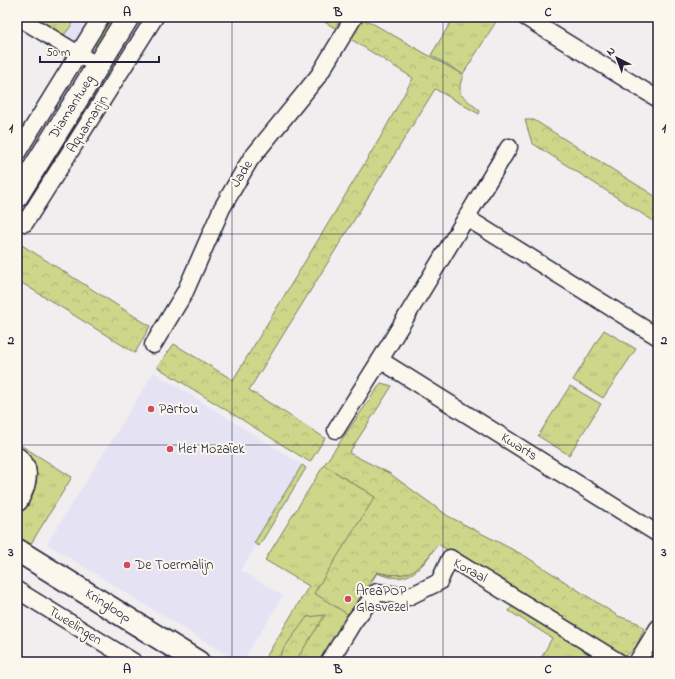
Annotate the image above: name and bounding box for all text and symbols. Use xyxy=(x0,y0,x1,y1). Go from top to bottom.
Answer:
text: A xyxy=(123,3,131,22)
text: B xyxy=(333,3,343,22)
text: C xyxy=(544,3,552,22)
scale bar xyxy=(40,38,159,64)
north arrow xyxy=(597,38,637,78)
text: N xyxy=(603,43,619,60)
text: 50 m xyxy=(46,44,70,62)
street label: Diamantweg xyxy=(43,71,101,145)
street label: Aquamarijn xyxy=(62,91,114,157)
text: 1 xyxy=(9,119,14,138)
text: 1 xyxy=(662,119,667,138)
street label: Jade xyxy=(226,156,259,192)
text: 2 xyxy=(7,331,15,350)
text: 2 xyxy=(660,331,668,350)
place label: Partou xyxy=(159,399,198,420)
marker: Partou xyxy=(146,404,156,414)
street label: Kwarts xyxy=(497,428,541,466)
place label: Het Mozaïek xyxy=(178,439,246,460)
marker: Het Mozaïek xyxy=(165,444,175,454)
text: 3 xyxy=(7,543,14,562)
text: 3 xyxy=(660,543,667,562)
street label: Koraal xyxy=(449,553,491,589)
place label: De Toermalijn xyxy=(134,555,213,576)
marker: De Toermalijn xyxy=(122,560,132,570)
place label: AreaPOP Glasvezel xyxy=(356,581,408,618)
street label: Kringloop xyxy=(80,584,135,629)
marker: AreaPOP Glasvezel xyxy=(343,594,353,604)
street label: Tweelingen xyxy=(43,601,106,652)
text: A xyxy=(123,660,131,679)
text: B xyxy=(333,660,343,679)
text: C xyxy=(544,660,552,679)

